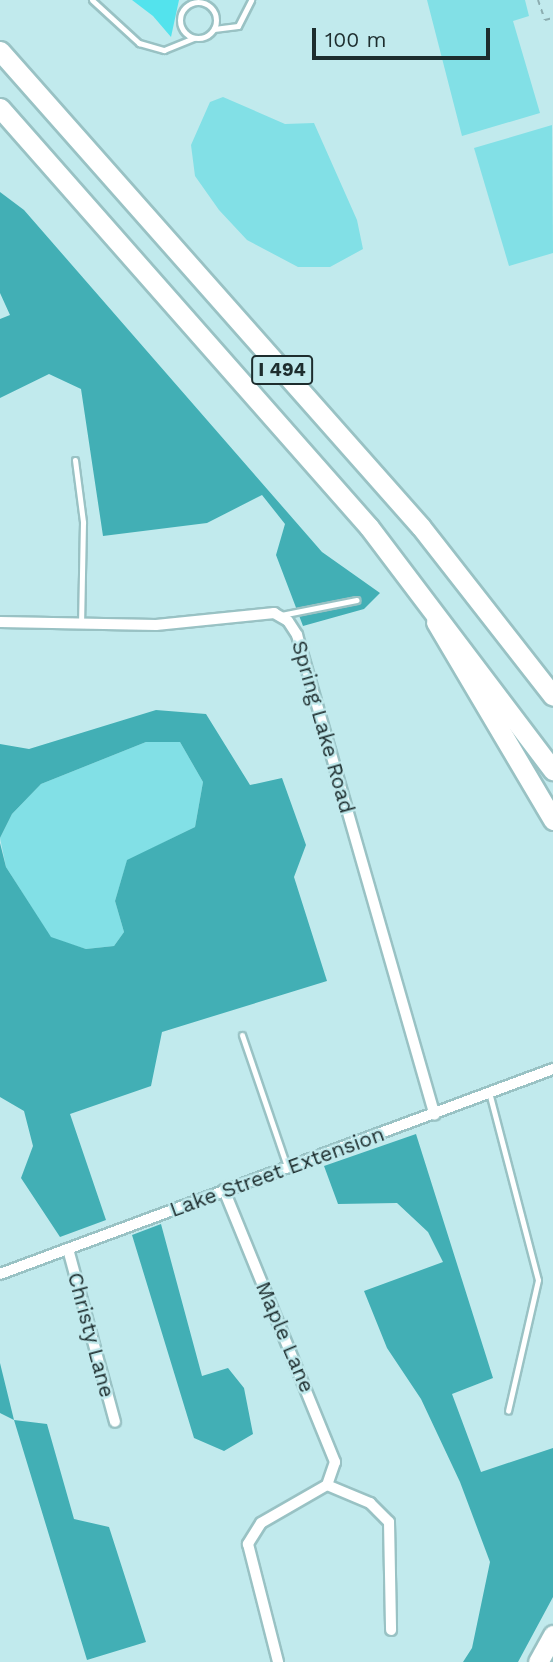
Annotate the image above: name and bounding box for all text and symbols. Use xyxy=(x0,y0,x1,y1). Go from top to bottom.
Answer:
scale bar xyxy=(315,14,494,58)
text: 100 m xyxy=(325,27,387,52)
road number: I 494 xyxy=(250,354,314,386)
street label: Spring Lake Road xyxy=(286,638,360,816)
street label: Lake Street Extension xyxy=(166,1121,388,1223)
street label: Christy Lane xyxy=(62,1269,120,1401)
street label: Maple Lane xyxy=(250,1278,320,1396)

